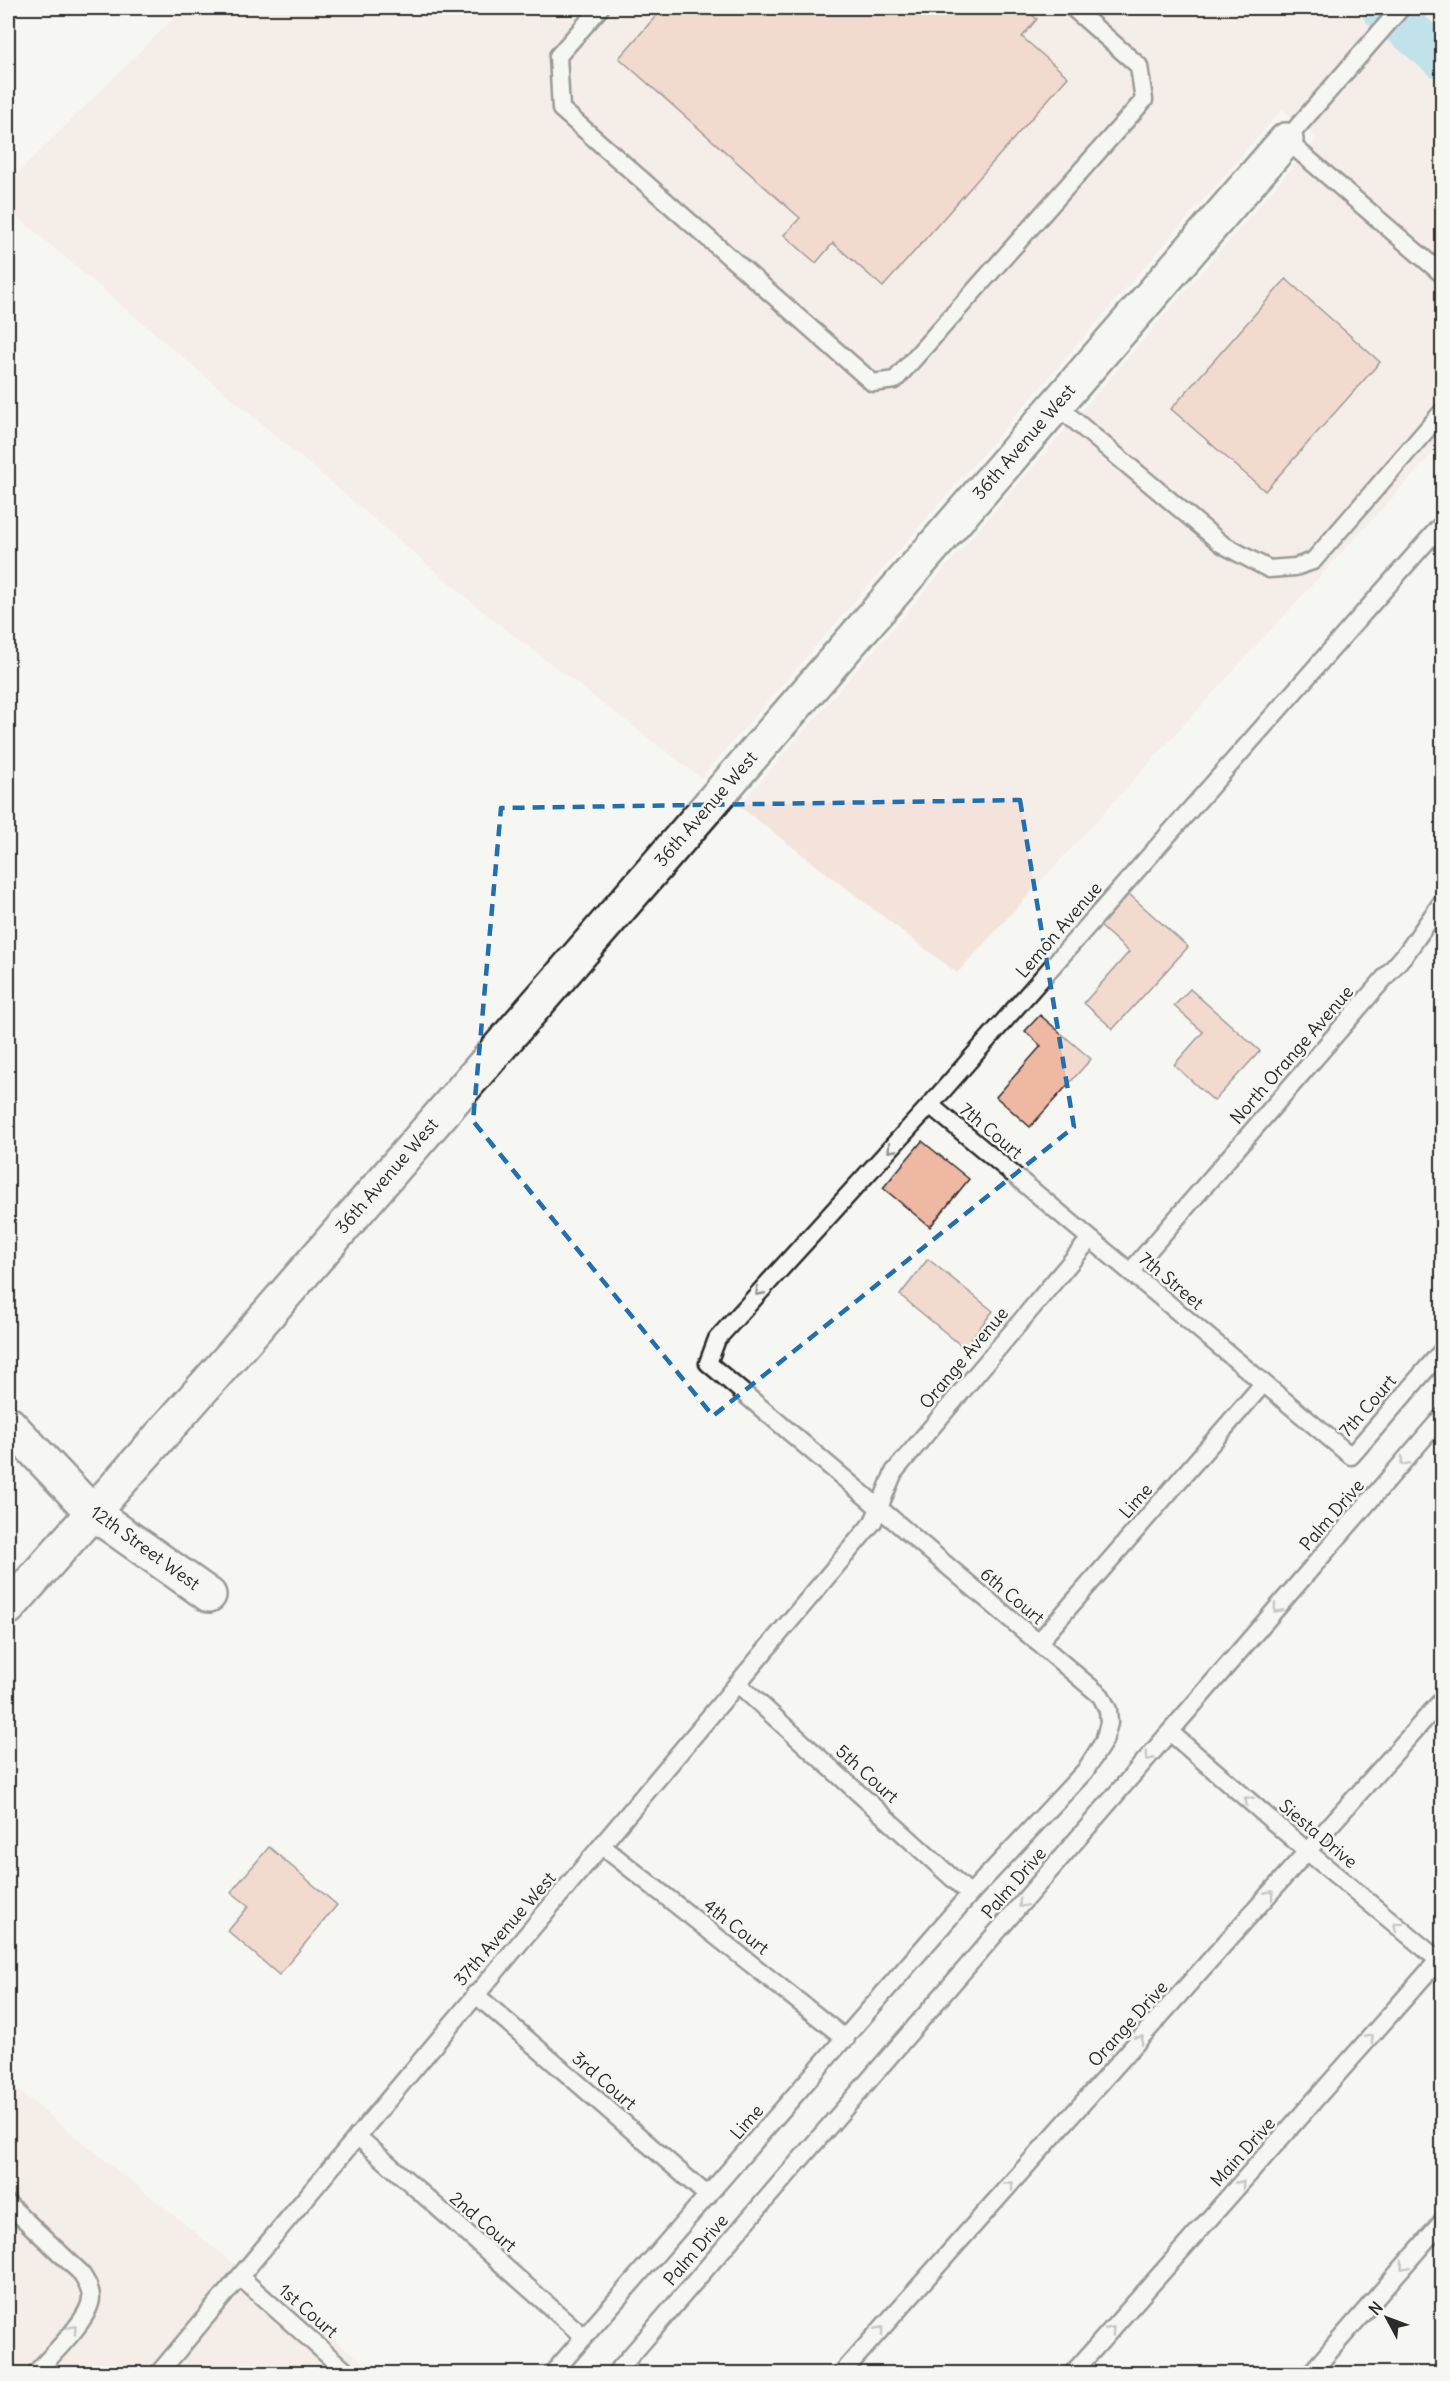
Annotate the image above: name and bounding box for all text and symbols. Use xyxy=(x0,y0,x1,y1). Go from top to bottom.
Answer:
street label: 36th Avenue West xyxy=(967,379,1080,504)
street label: 36th Avenue West xyxy=(649,746,762,871)
street label: Lemon Avenue xyxy=(1011,877,1107,982)
street label: North Orange Avenue xyxy=(1225,980,1358,1129)
street label: 7th Court xyxy=(955,1098,1028,1164)
street label: 36th Avenue West xyxy=(330,1113,443,1238)
one-way arrow xyxy=(887,1142,898,1152)
street label: 7th Street xyxy=(1134,1247,1208,1314)
one-way arrow xyxy=(755,1286,766,1296)
street label: Orange Avenue xyxy=(914,1302,1013,1413)
street label: 7th Court xyxy=(1334,1370,1401,1442)
one-way arrow xyxy=(1400,1455,1411,1466)
street label: Palm Drive xyxy=(1294,1474,1369,1555)
street label: Lime xyxy=(1114,1478,1157,1523)
street label: 12th Street West xyxy=(86,1500,205,1595)
street label: 6th Court xyxy=(976,1562,1049,1629)
one-way arrow xyxy=(1273,1602,1284,1613)
street label: 5th Court xyxy=(831,1739,904,1808)
one-way arrow xyxy=(1145,1750,1156,1761)
street label: Siesta Drive xyxy=(1274,1794,1362,1873)
one-way arrow xyxy=(1245,1796,1255,1807)
street label: Palm Drive xyxy=(976,1842,1051,1923)
street label: 37th Avenue West xyxy=(449,1867,561,1991)
one-way arrow xyxy=(1263,1890,1274,1901)
street label: 4th Court xyxy=(699,1894,774,1959)
one-way arrow xyxy=(1018,1897,1029,1908)
one-way arrow xyxy=(1393,1922,1404,1933)
street label: Orange Drive xyxy=(1083,1976,1172,2072)
one-way arrow xyxy=(1363,2034,1374,2045)
one-way arrow xyxy=(1133,2036,1144,2046)
street label: 3rd Court xyxy=(567,2046,641,2115)
street label: Lime xyxy=(725,2099,768,2144)
street label: Main Drive xyxy=(1205,2112,1280,2191)
one-way arrow xyxy=(1234,2180,1245,2191)
one-way arrow xyxy=(1003,2181,1014,2191)
street label: 2nd Court xyxy=(445,2186,521,2257)
street label: Palm Drive xyxy=(658,2209,733,2290)
one-way arrow xyxy=(1400,2259,1411,2269)
street label: 1st Court xyxy=(274,2279,343,2343)
north arrow xyxy=(1357,2288,1417,2348)
text: N xyxy=(1365,2297,1387,2319)
one-way arrow xyxy=(66,2325,77,2336)
one-way arrow xyxy=(873,2326,884,2337)
one-way arrow xyxy=(1104,2326,1115,2337)

